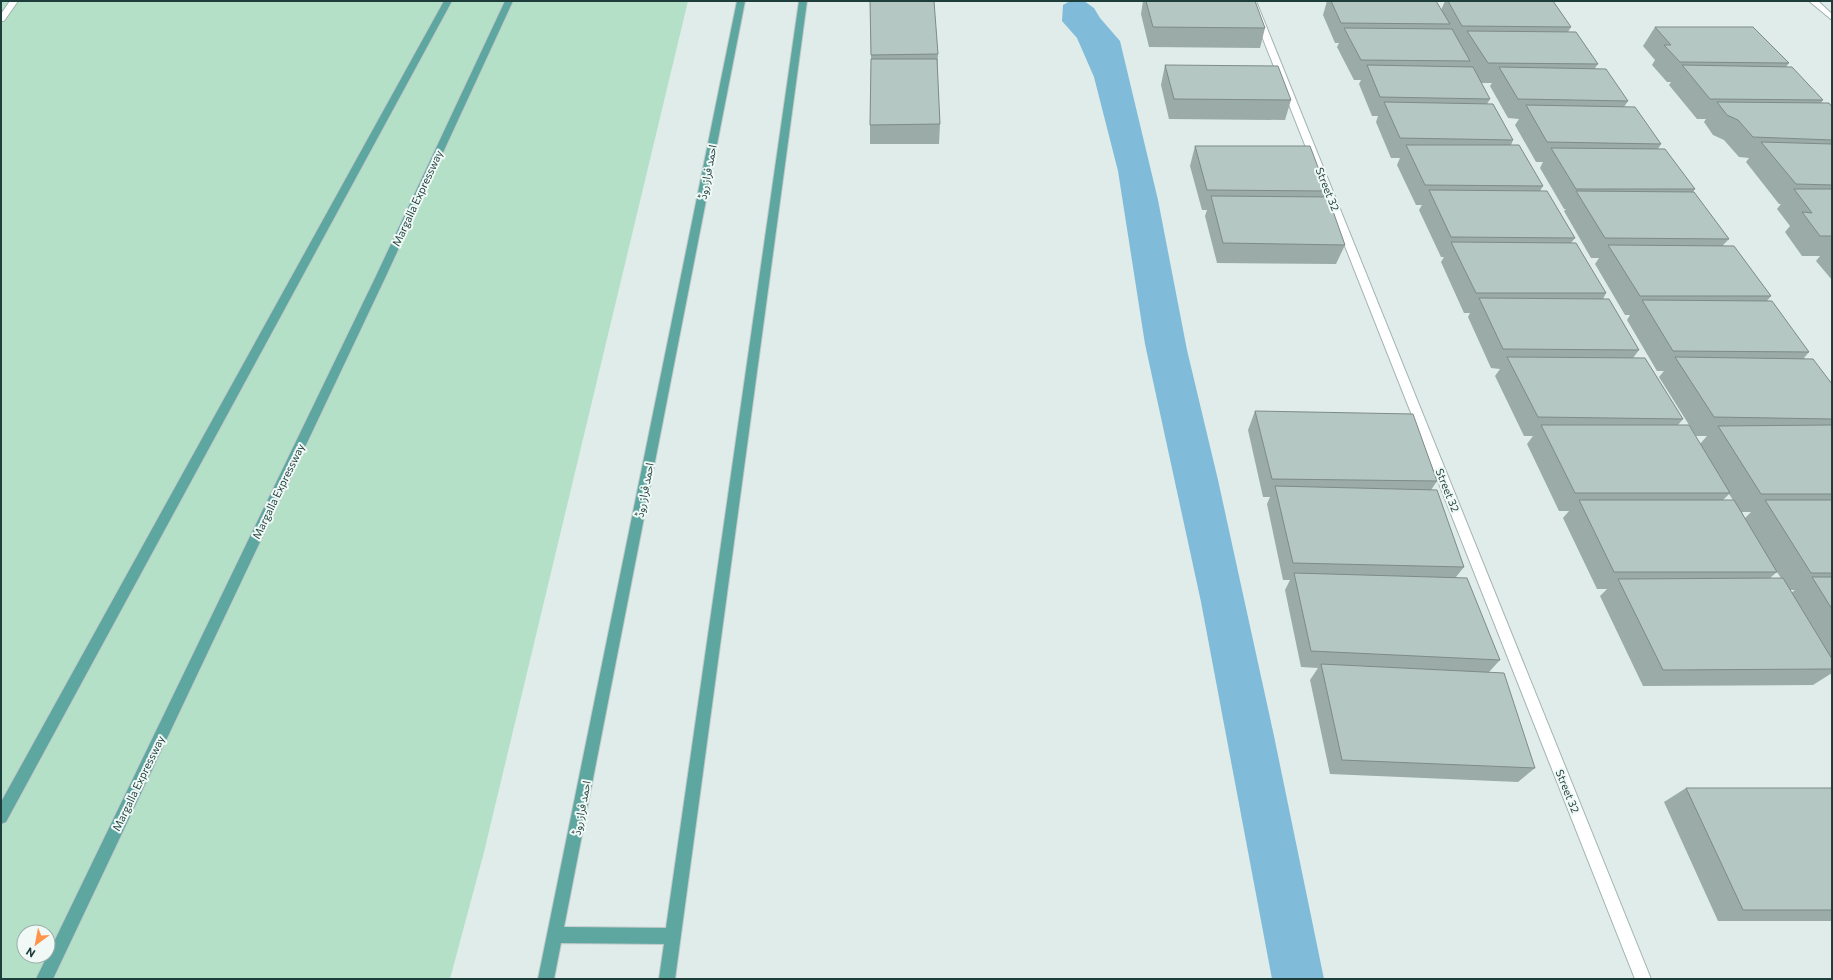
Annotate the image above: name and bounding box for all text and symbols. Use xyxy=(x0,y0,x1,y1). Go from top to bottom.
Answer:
street label: احمد فراز روڈ xyxy=(695,144,720,201)
street label: Margalla Expressway xyxy=(389,148,445,248)
street label: Street 32 xyxy=(1313,165,1343,213)
street label: Margalla Expressway xyxy=(249,441,307,541)
street label: احمد فراز روڈ xyxy=(632,462,657,519)
street label: Street 32 xyxy=(1433,466,1463,514)
street label: Margalla Expressway xyxy=(109,733,167,833)
street label: Street 32 xyxy=(1553,767,1583,815)
street label: احمد فراز روڈ xyxy=(569,780,594,837)
north arrow xyxy=(16,924,56,964)
text: N xyxy=(23,945,37,961)

